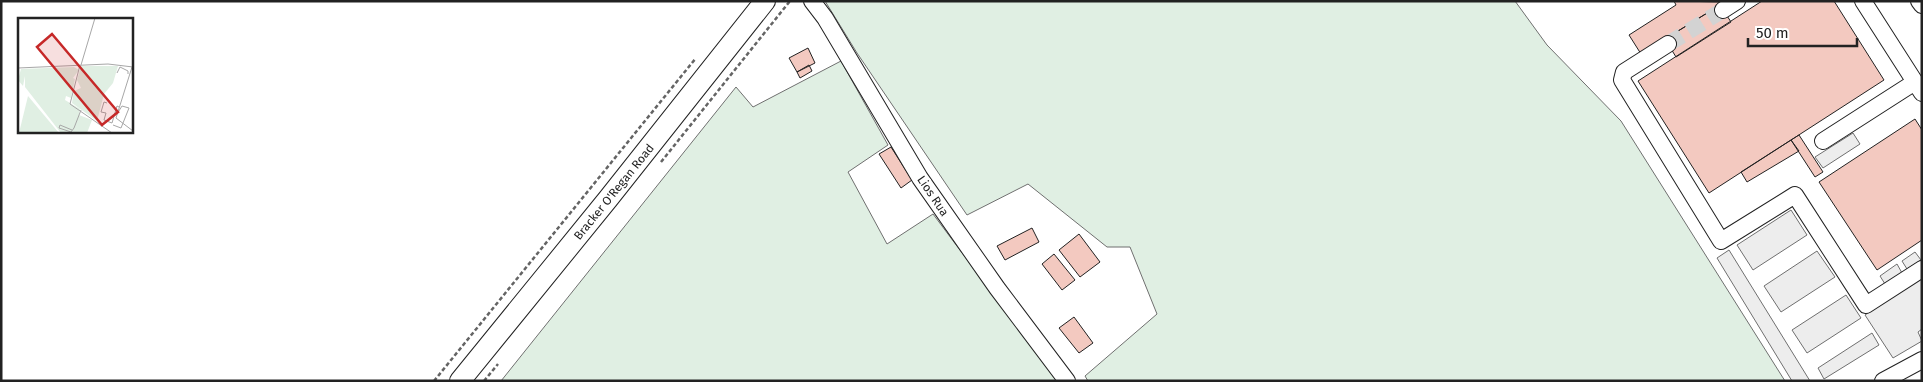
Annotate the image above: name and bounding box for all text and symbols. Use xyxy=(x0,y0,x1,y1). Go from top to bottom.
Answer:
scale bar xyxy=(1748,15,1857,47)
inset map xyxy=(18,18,132,132)
text: 50 m xyxy=(1756,24,1789,42)
street label: Bracker O'Regan Road xyxy=(571,141,657,243)
street label: Lios Rua xyxy=(914,173,952,219)

